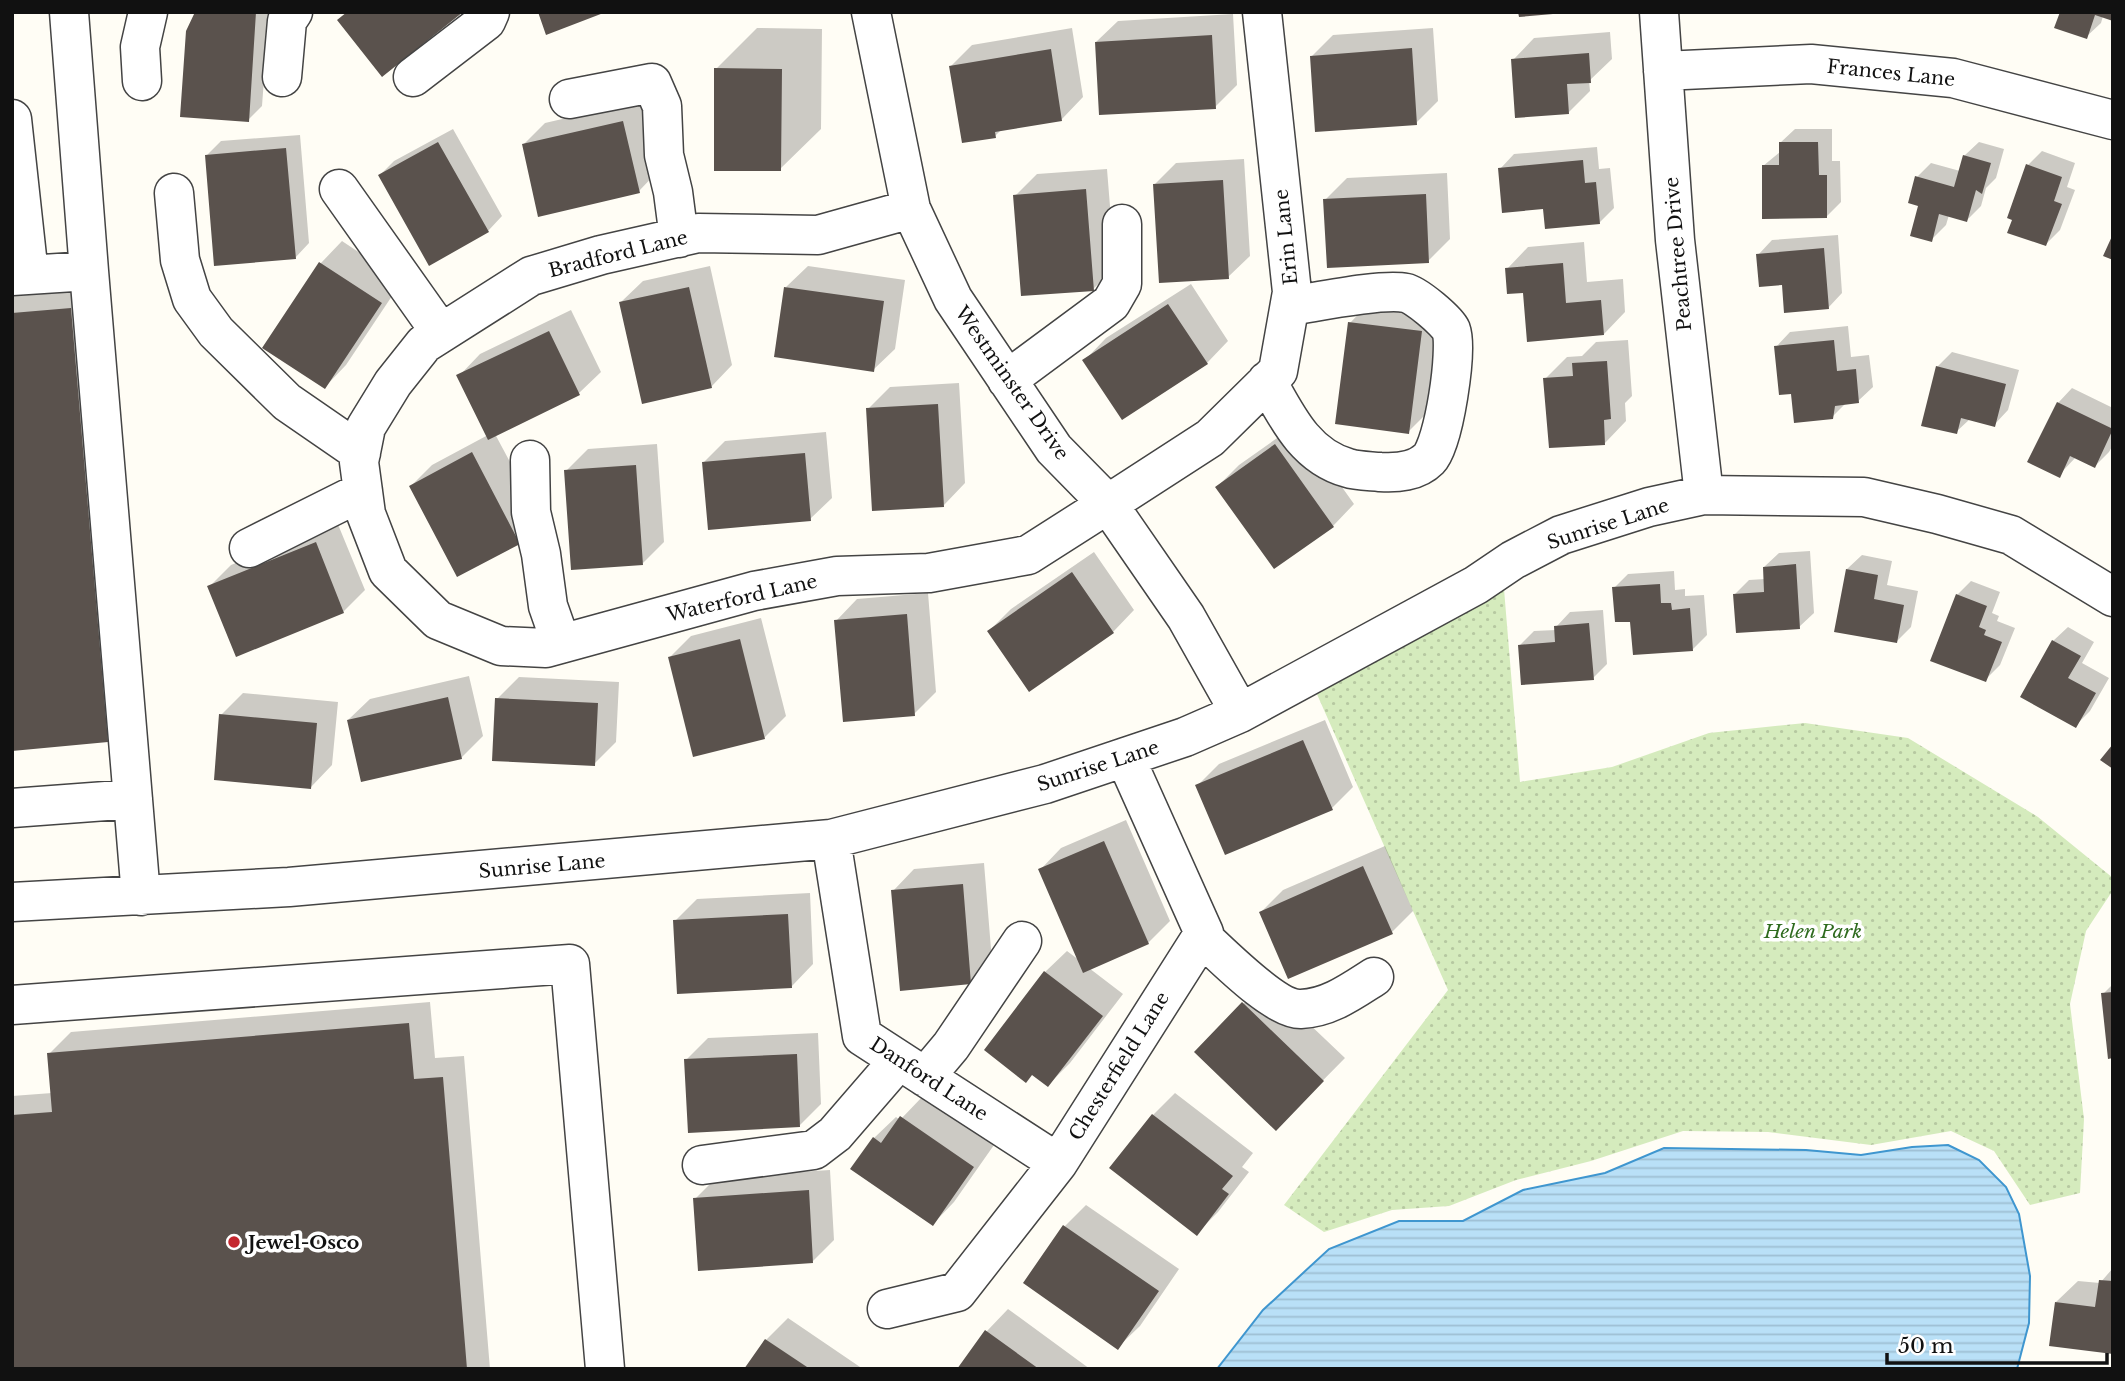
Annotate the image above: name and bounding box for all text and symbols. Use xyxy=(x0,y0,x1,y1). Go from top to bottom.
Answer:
street label: Frances Lane xyxy=(1826,55,1956,91)
street label: Peachtree Drive xyxy=(1660,176,1696,332)
street label: Erin Lane xyxy=(1270,188,1302,286)
street label: Bradford Lane xyxy=(546,226,690,282)
street label: Westminster Drive xyxy=(950,301,1074,464)
street label: Sunrise Lane xyxy=(1544,493,1672,555)
street label: Waterford Lane xyxy=(663,569,820,627)
street label: Sunrise Lane xyxy=(1034,735,1162,797)
street label: Sunrise Lane xyxy=(478,849,606,883)
park label: Helen Park xyxy=(1763,920,1862,943)
street label: Chesterfield Lane xyxy=(1064,987,1174,1145)
street label: Danford Lane xyxy=(866,1032,992,1126)
place label: Jewel-Osco xyxy=(244,1231,359,1254)
marker: Jewel-Osco xyxy=(226,1234,242,1250)
scale bar xyxy=(1887,1322,2108,1366)
text: 50 m xyxy=(1898,1333,1954,1359)

